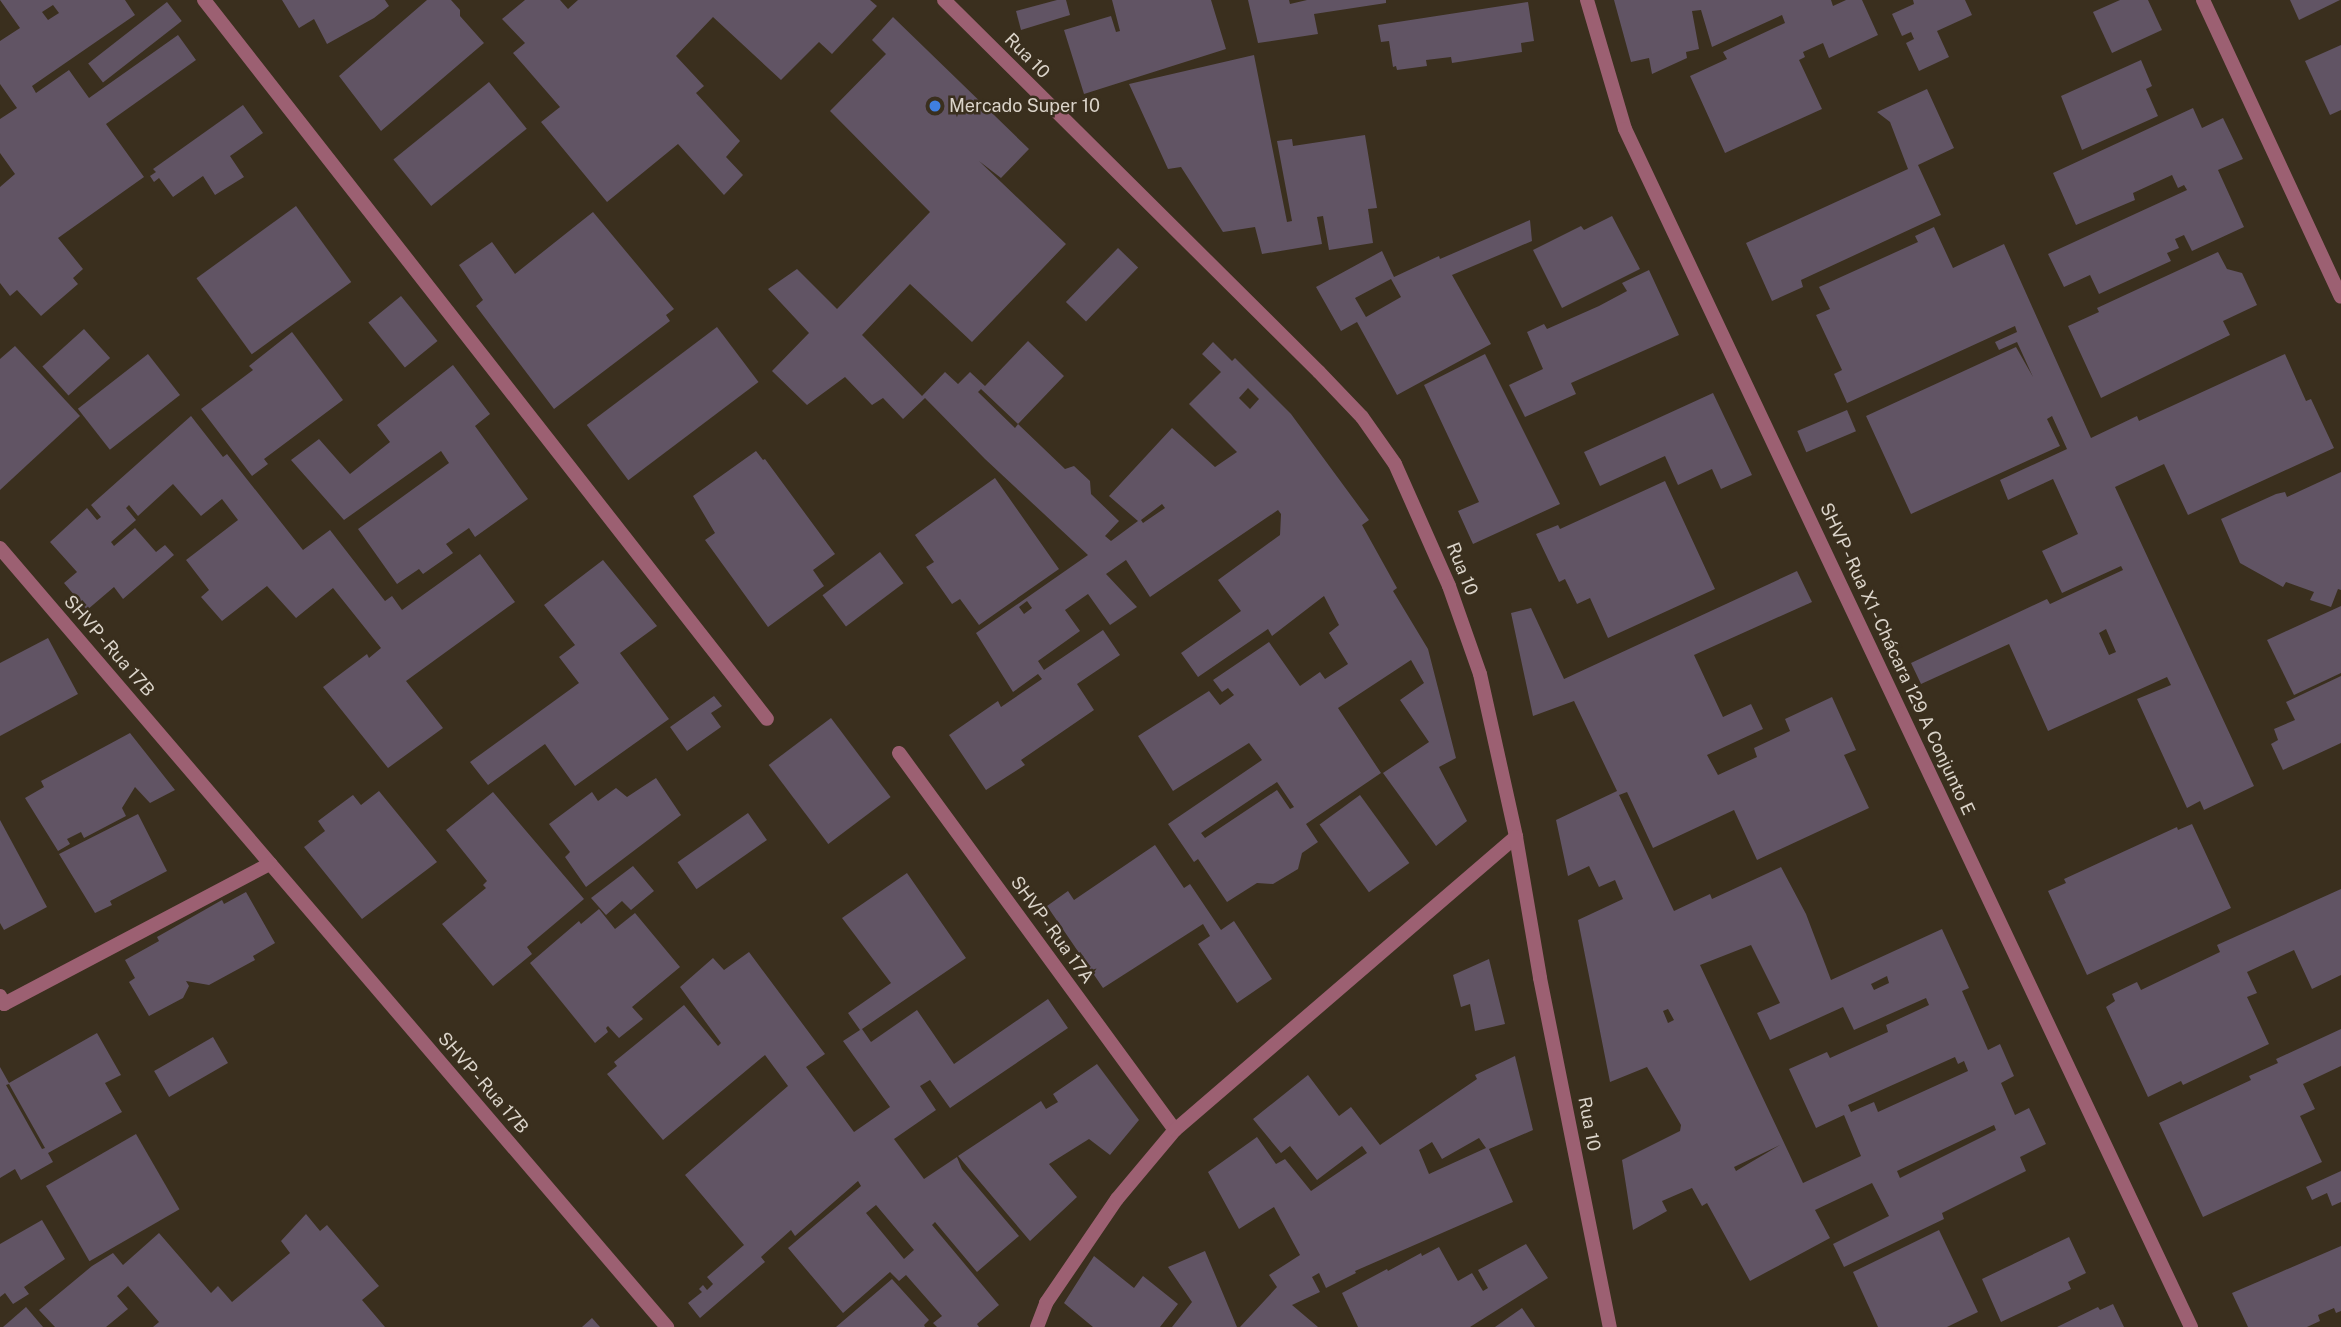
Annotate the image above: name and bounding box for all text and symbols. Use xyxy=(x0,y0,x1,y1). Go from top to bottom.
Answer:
street label: Rua 10 xyxy=(1000,29,1054,83)
place label: Mercado Super 10 xyxy=(949,95,1100,117)
marker: Mercado Super 10 xyxy=(927,98,943,114)
street label: SHVP - Rua X1 - Chácara 129 A Conjunto E xyxy=(1813,495,1981,823)
street label: Rua 10 xyxy=(1442,539,1482,599)
street label: SHVP - Rua 17B xyxy=(58,589,160,703)
street label: SHVP - Rua 17A xyxy=(1004,870,1100,990)
street label: SHVP - Rua 17B xyxy=(432,1026,534,1140)
street label: Rua 10 xyxy=(1573,1095,1605,1153)

